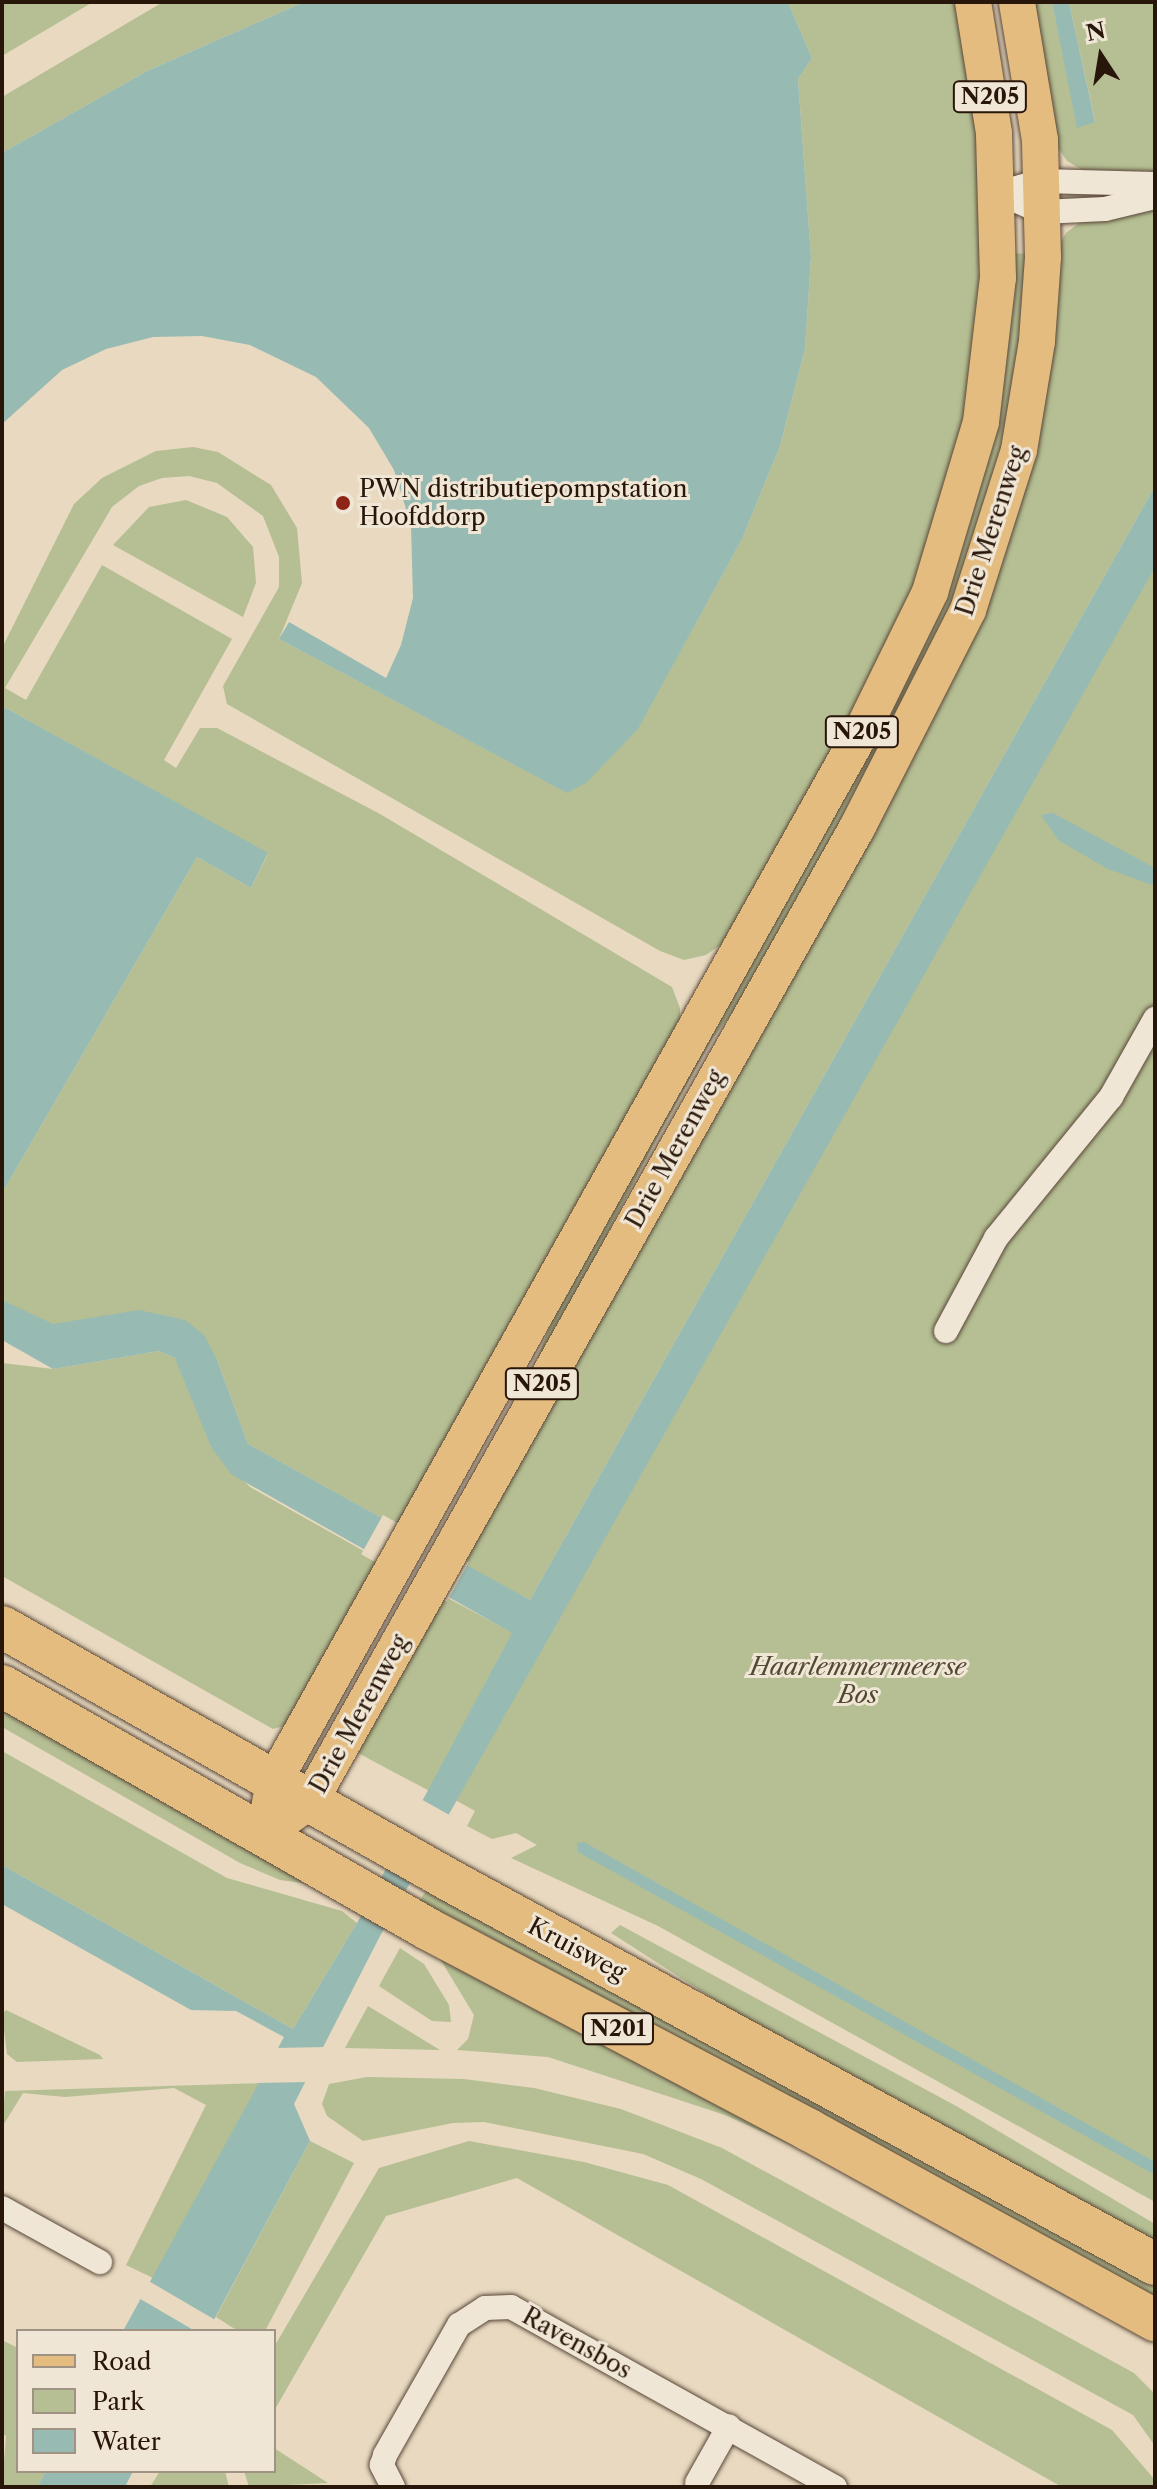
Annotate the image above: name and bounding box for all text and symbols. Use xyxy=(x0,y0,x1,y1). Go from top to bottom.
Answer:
north arrow xyxy=(1061,16,1141,96)
text: N xyxy=(1084,17,1108,47)
road number: N205 xyxy=(952,79,1028,115)
street label: Drie Merenweg xyxy=(950,442,1032,620)
place label: PWN distributiepompstation Hoofddorp xyxy=(359,475,687,531)
marker: PWN distributiepompstation Hoofddorp xyxy=(334,494,352,512)
road number: N205 xyxy=(824,714,900,750)
street label: Drie Merenweg xyxy=(620,1065,730,1233)
road number: N205 xyxy=(504,1366,580,1402)
street label: Drie Merenweg xyxy=(304,1630,414,1798)
park label: Haarlemmermeerse Bos xyxy=(750,1653,966,1709)
street label: Kruisweg xyxy=(523,1911,631,1987)
road number: N201 xyxy=(580,2011,656,2047)
street label: Ravensbos xyxy=(517,2301,637,2385)
legend xyxy=(16,2329,276,2473)
text: Road xyxy=(92,2347,151,2376)
text: Park xyxy=(92,2387,144,2416)
text: Water xyxy=(92,2427,161,2456)

